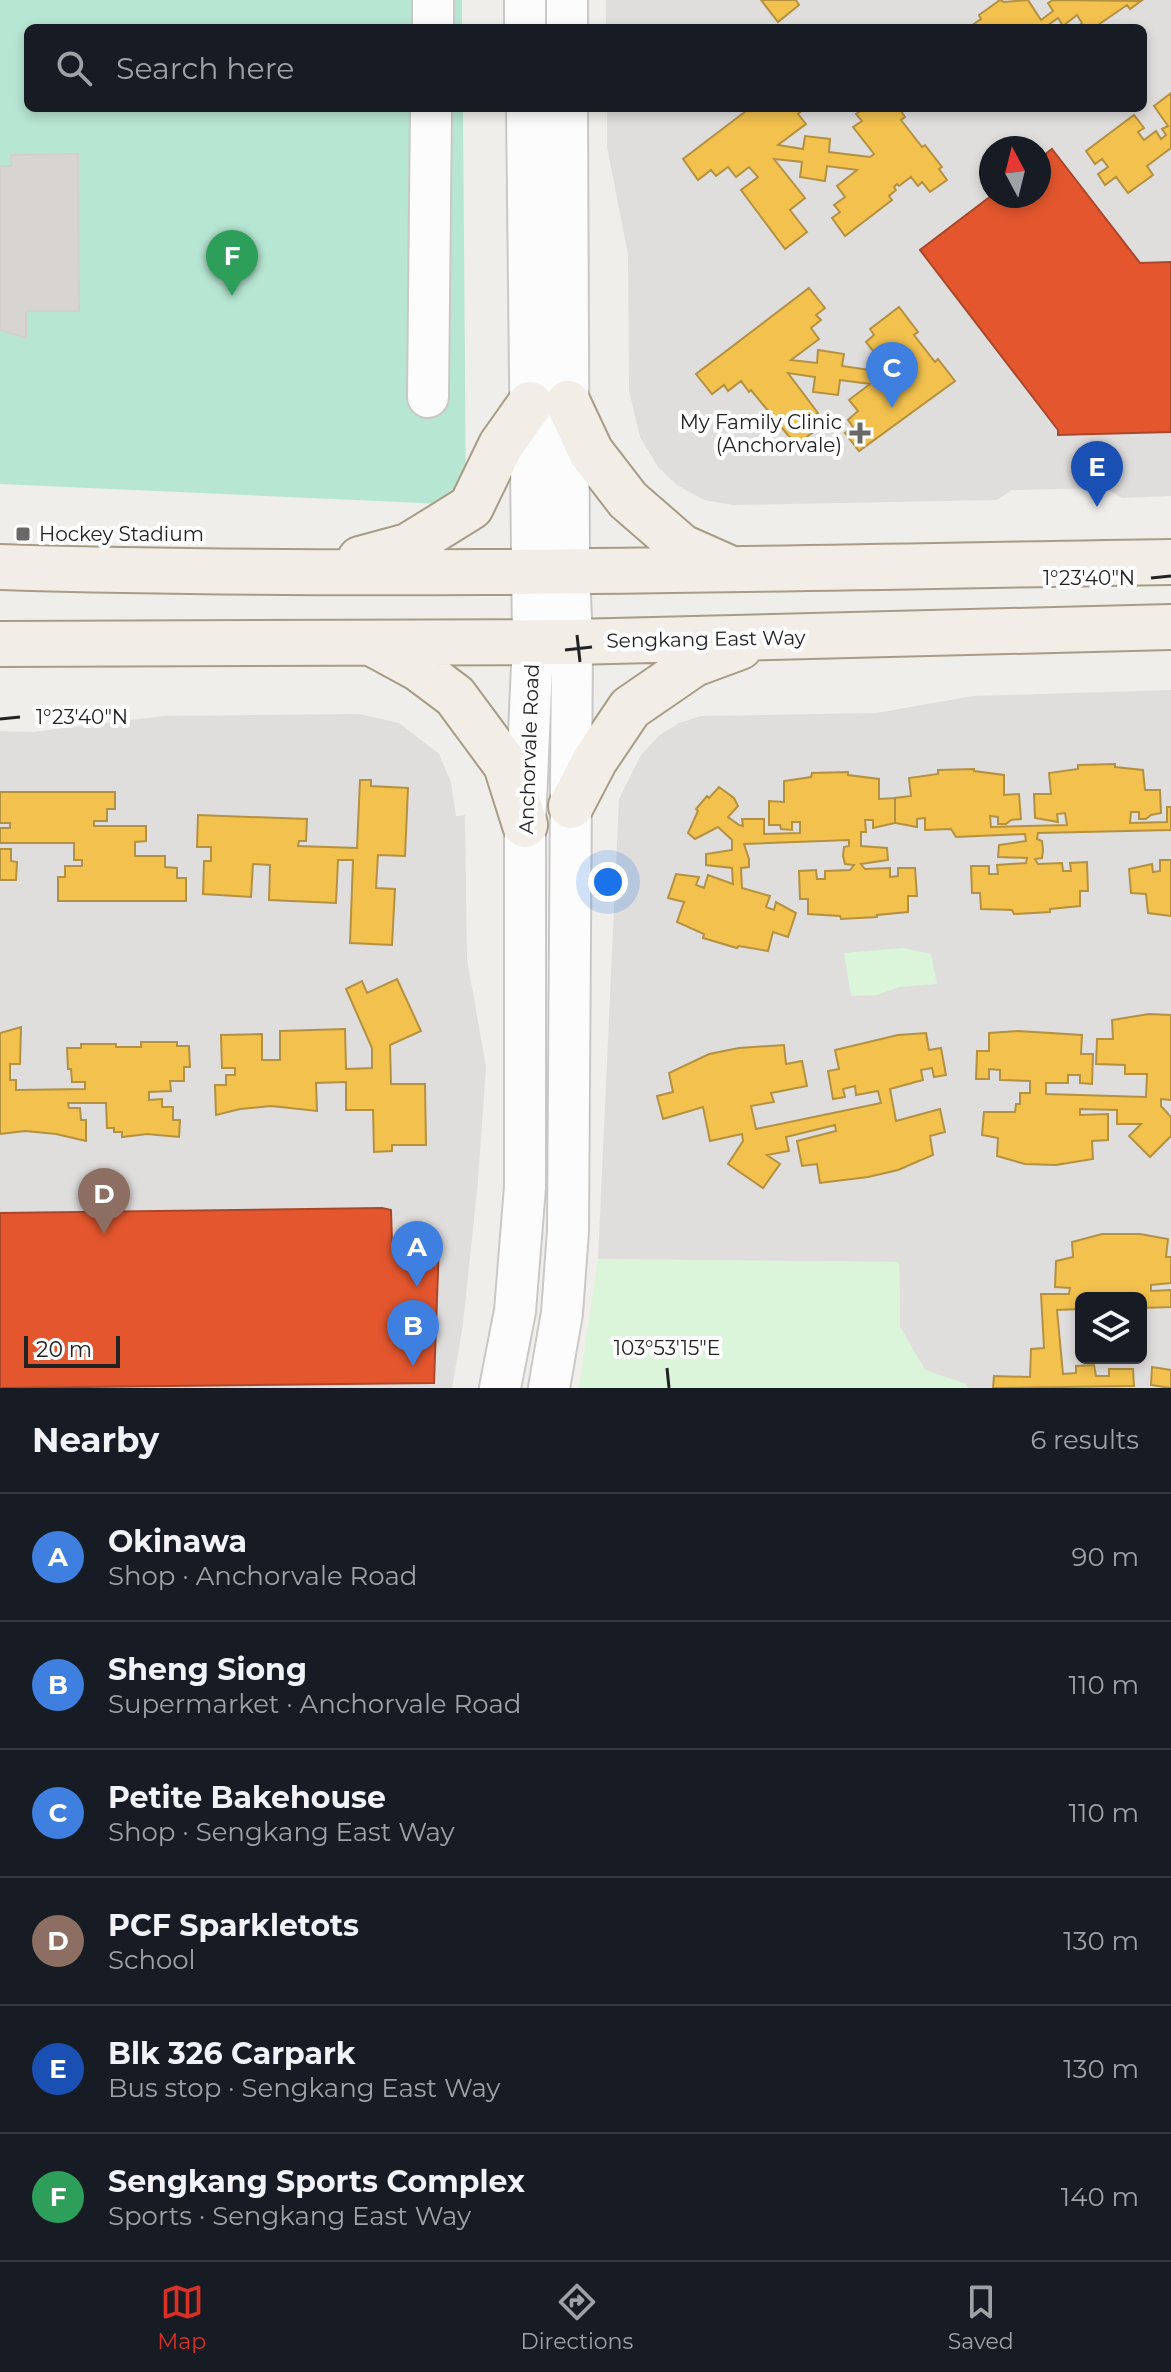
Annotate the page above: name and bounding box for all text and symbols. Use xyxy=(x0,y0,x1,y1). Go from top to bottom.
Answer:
search box xyxy=(24,24,1147,112)
icon: search xyxy=(52,46,96,90)
text: Search here xyxy=(116,50,294,87)
north arrow xyxy=(979,136,1051,208)
pin: F xyxy=(206,230,258,296)
pin: C xyxy=(866,342,918,408)
place label: My Family Clinic (Anchorvale) xyxy=(680,410,842,457)
marker: My Family Clinic (Anchorvale) xyxy=(849,422,871,444)
pin: E xyxy=(1071,441,1123,507)
place label: Hockey Stadium xyxy=(39,522,204,546)
marker: Hockey Stadium xyxy=(14,525,32,543)
text: 1°23'40"N xyxy=(1043,566,1135,590)
street label: Sengkang East Way xyxy=(606,625,806,653)
street label: Anchorvale Road xyxy=(514,663,544,835)
text: 1°23'40"N xyxy=(36,705,128,729)
your location xyxy=(588,862,628,902)
pin: D xyxy=(78,1168,130,1234)
pin: A xyxy=(391,1221,443,1287)
map controls xyxy=(1075,1292,1147,1364)
button: layers xyxy=(1075,1292,1147,1364)
pin: B xyxy=(387,1300,439,1366)
scale bar xyxy=(24,1332,120,1368)
text: 20 m xyxy=(36,1336,92,1363)
text: 103°53'15"E xyxy=(614,1336,720,1360)
text: Nearby xyxy=(32,1419,159,1461)
text: 6 results xyxy=(1030,1424,1139,1456)
text: Okinawa xyxy=(108,1523,247,1560)
text: A xyxy=(48,1541,68,1573)
text: 90 m xyxy=(1072,1541,1139,1573)
text: Shop · Anchorvale Road xyxy=(108,1560,417,1592)
text: Sheng Siong xyxy=(108,1651,307,1688)
text: B xyxy=(48,1669,68,1701)
text: 110 m xyxy=(1069,1669,1139,1701)
text: Supermarket · Anchorvale Road xyxy=(108,1688,521,1720)
text: Petite Bakehouse xyxy=(108,1779,386,1816)
text: C xyxy=(49,1797,67,1829)
text: 110 m xyxy=(1069,1797,1139,1829)
text: Shop · Sengkang East Way xyxy=(108,1816,455,1848)
text: PCF Sparkletots xyxy=(108,1907,359,1944)
text: D xyxy=(47,1925,69,1957)
text: 130 m xyxy=(1063,1925,1139,1957)
text: School xyxy=(108,1944,196,1976)
text: Blk 326 Carpark xyxy=(108,2035,355,2072)
text: E xyxy=(49,2053,67,2085)
text: 130 m xyxy=(1063,2053,1139,2085)
text: Bus stop · Sengkang East Way xyxy=(108,2072,500,2104)
text: Sengkang Sports Complex xyxy=(108,2163,525,2200)
text: F xyxy=(50,2181,66,2213)
text: 140 m xyxy=(1061,2181,1139,2213)
text: Sports · Sengkang East Way xyxy=(108,2200,471,2232)
tab: Map xyxy=(157,2280,206,2355)
tab: Directions xyxy=(521,2280,633,2355)
tab: Saved xyxy=(948,2280,1014,2355)

